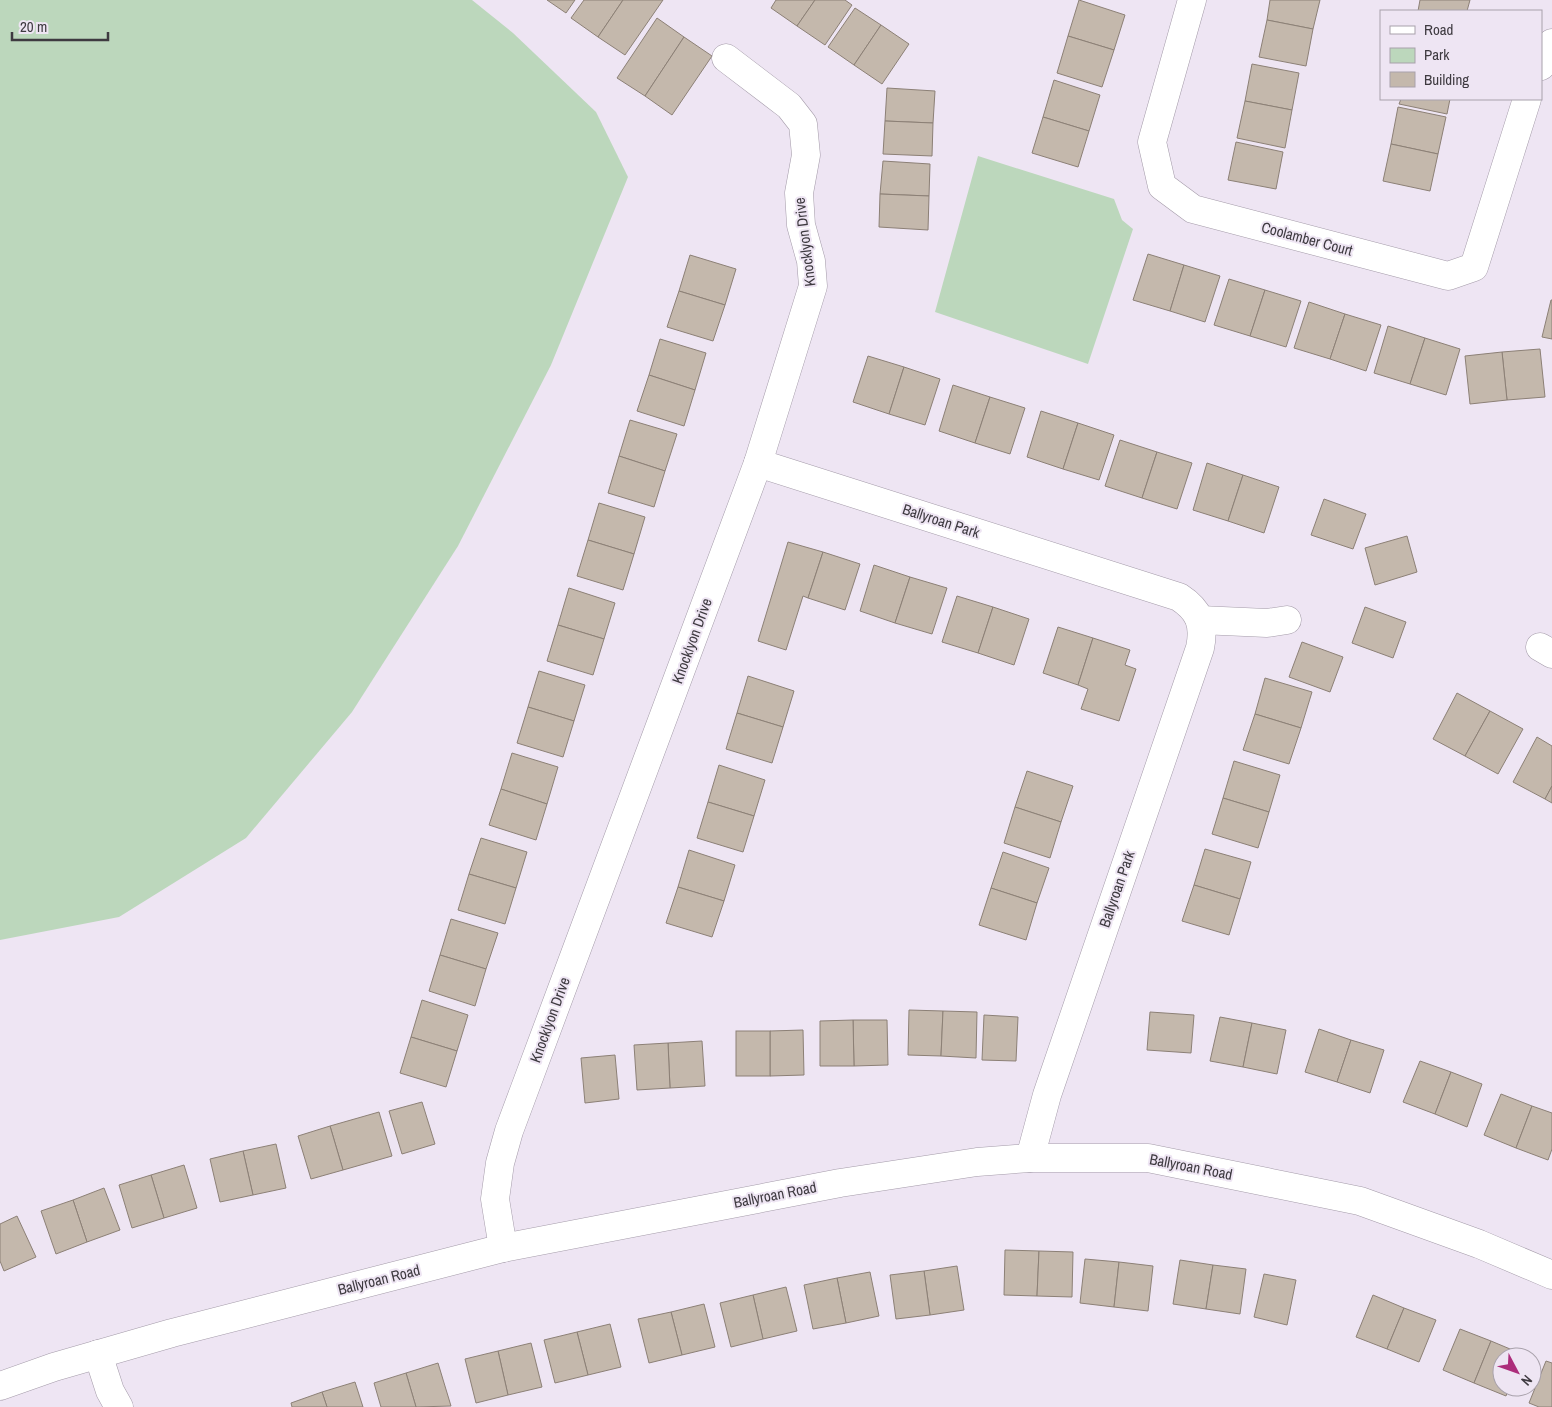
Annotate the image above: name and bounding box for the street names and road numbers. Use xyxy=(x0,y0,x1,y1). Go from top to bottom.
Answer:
street label: Knocklyon Drive xyxy=(789,196,820,288)
street label: Coolamber Court xyxy=(1259,216,1356,261)
street label: Ballyroan Park xyxy=(900,498,983,543)
street label: Knocklyon Drive xyxy=(666,595,717,687)
street label: Ballyroan Park xyxy=(1094,847,1140,930)
street label: Knocklyon Drive xyxy=(524,974,575,1066)
street label: Ballyroan Road xyxy=(1148,1148,1234,1185)
street label: Ballyroan Road xyxy=(732,1176,818,1213)
street label: Ballyroan Road xyxy=(336,1259,422,1300)

